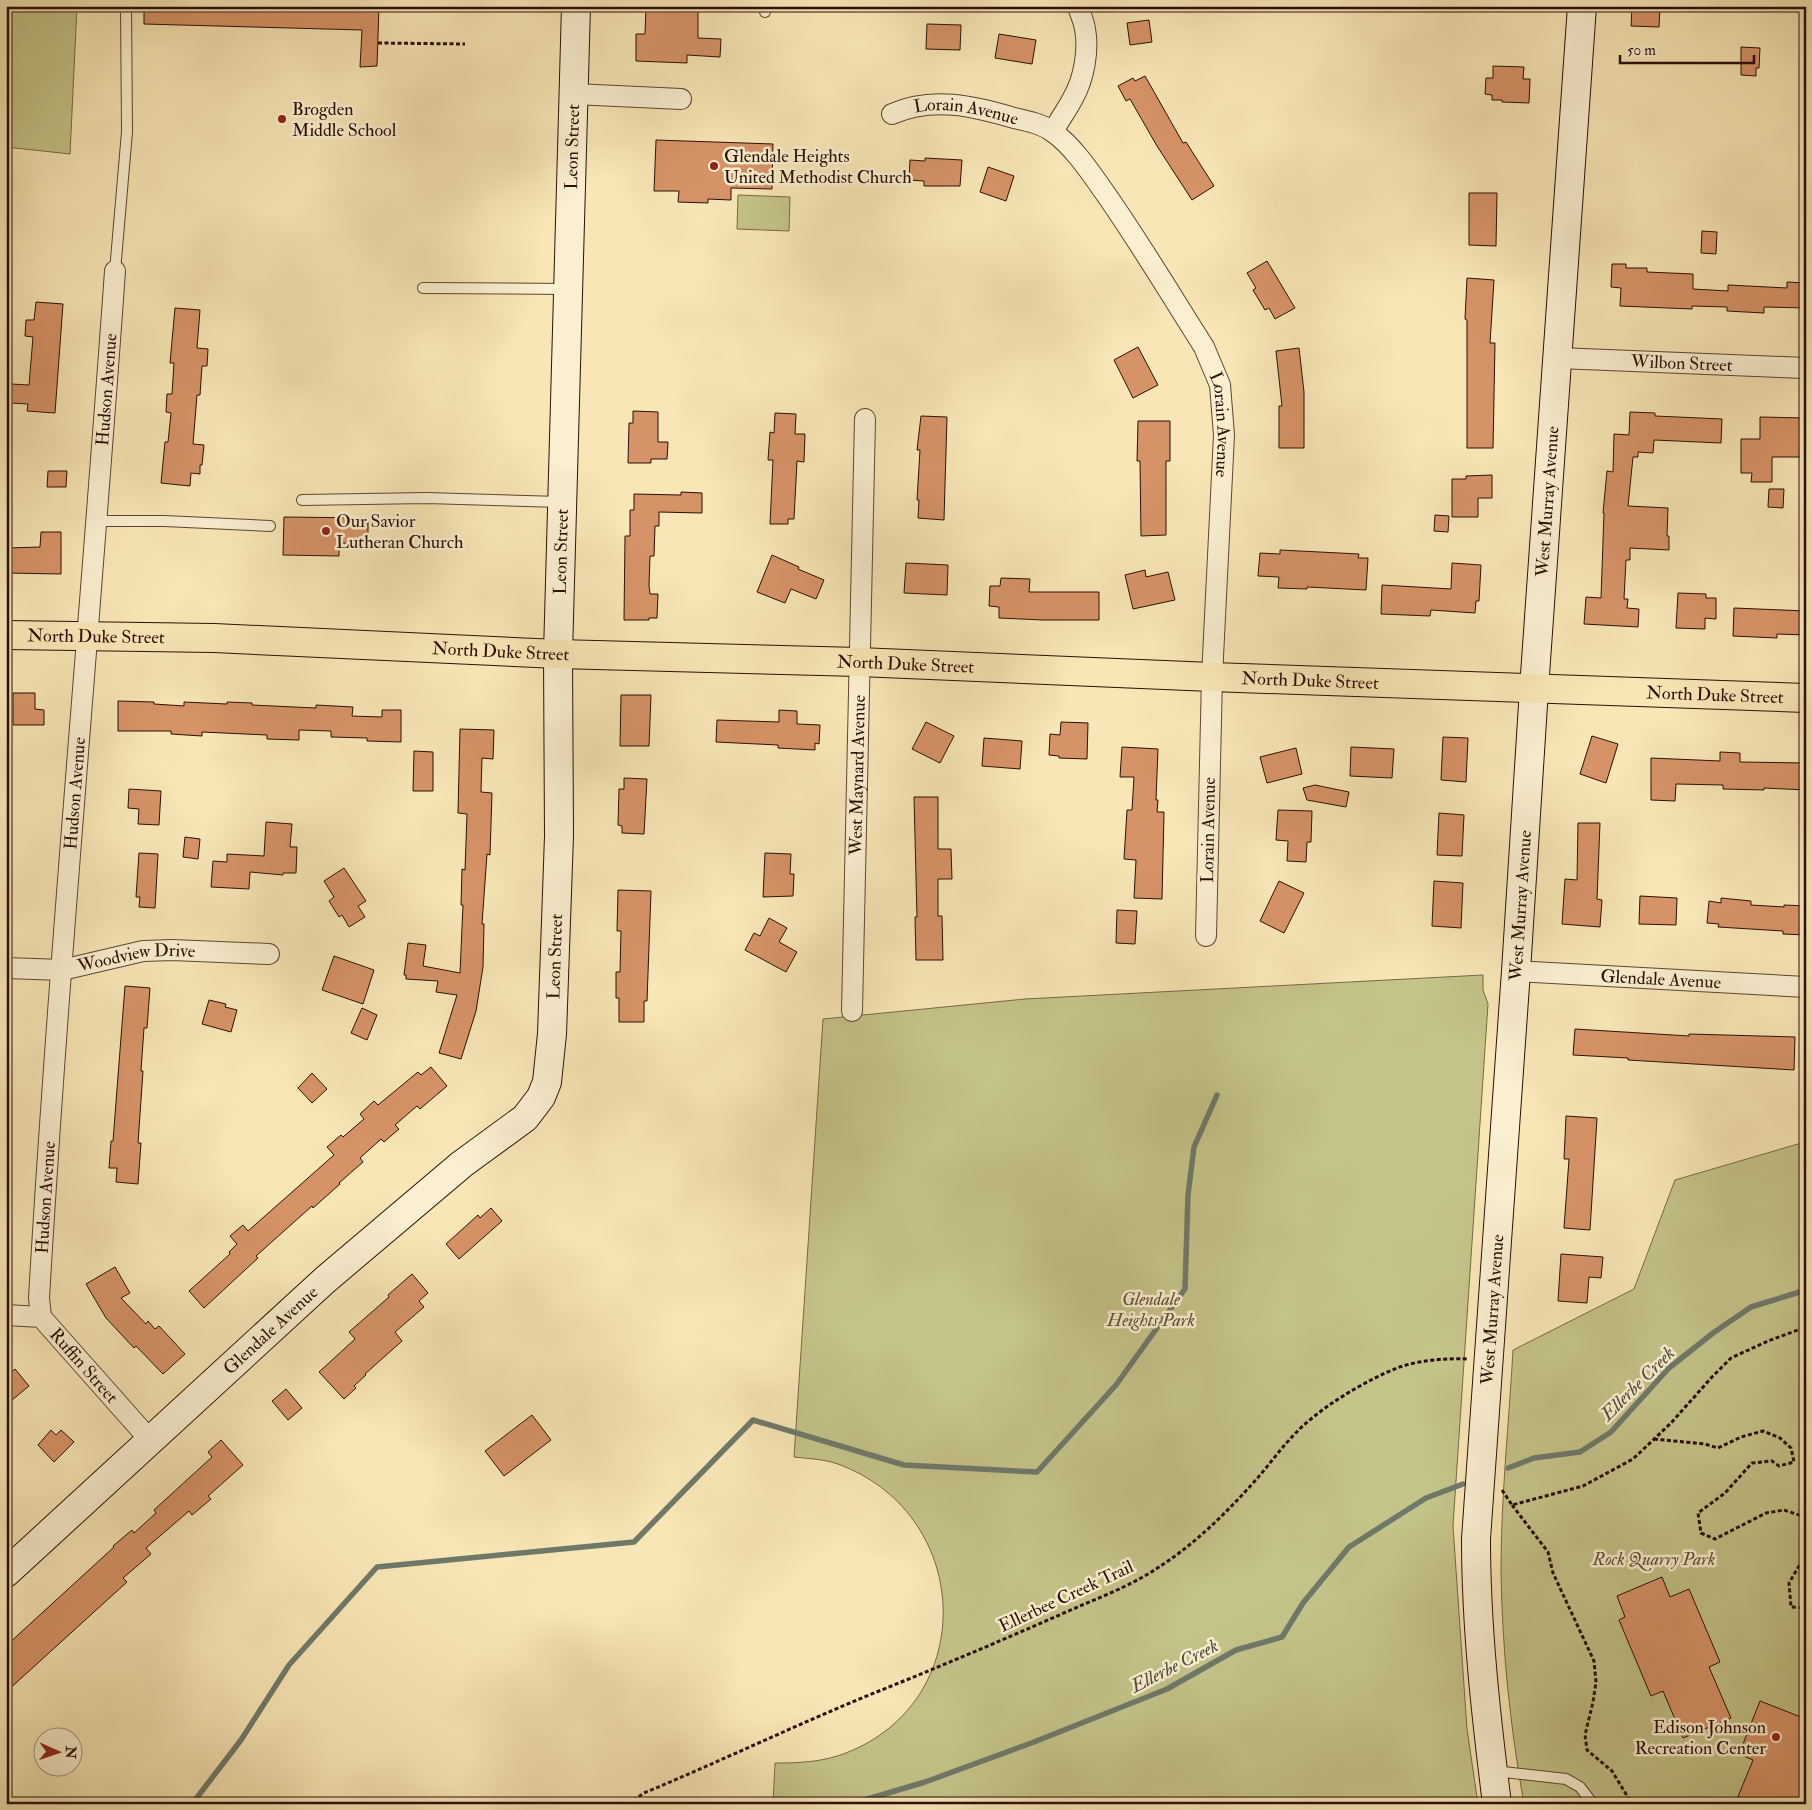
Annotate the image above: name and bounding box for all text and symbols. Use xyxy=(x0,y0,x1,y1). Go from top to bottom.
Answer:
scale bar xyxy=(1620,32,1753,64)
text: 50 m xyxy=(1627,41,1656,60)
street label: Lorain Avenue xyxy=(912,93,1021,131)
place label: Brogden Middle School xyxy=(292,98,397,142)
street label: Leon Street xyxy=(560,103,585,190)
marker: Brogden Middle School xyxy=(276,113,288,125)
place label: Glendale Heights United Methodist Church xyxy=(724,145,912,189)
marker: Glendale Heights United Methodist Church xyxy=(708,160,720,172)
street label: Hudson Avenue xyxy=(91,332,123,447)
street label: Wilbon Street xyxy=(1630,350,1733,377)
street label: Lorain Avenue xyxy=(1204,368,1235,478)
street label: West Murray Avenue xyxy=(1531,425,1564,579)
street label: Leon Street xyxy=(549,508,574,595)
place label: Our Savior Lutheran Church xyxy=(336,510,464,554)
marker: Our Savior Lutheran Church xyxy=(320,525,332,537)
street label: North Duke Street xyxy=(27,624,165,649)
street label: North Duke Street xyxy=(432,637,570,666)
street label: North Duke Street xyxy=(837,650,975,679)
street label: North Duke Street xyxy=(1241,667,1379,695)
street label: North Duke Street xyxy=(1646,681,1784,709)
street label: West Maynard Avenue xyxy=(844,694,871,857)
street label: Hudson Avenue xyxy=(59,736,91,851)
street label: Lorain Avenue xyxy=(1196,776,1221,883)
street label: West Murray Avenue xyxy=(1504,829,1537,983)
street label: Leon Street xyxy=(542,913,568,1000)
street label: Woodview Drive xyxy=(74,939,196,978)
street label: Glendale Avenue xyxy=(1600,965,1722,994)
street label: Hudson Avenue xyxy=(31,1140,61,1254)
street label: West Murray Avenue xyxy=(1476,1233,1509,1387)
street label: Glendale Avenue xyxy=(218,1281,323,1380)
park label: Glendale Heights Park xyxy=(1106,1288,1195,1332)
street label: Ruffin Street xyxy=(44,1323,123,1408)
water label: Ellerbe Creek xyxy=(1594,1341,1680,1427)
park label: Rock Quarry Park xyxy=(1592,1548,1715,1571)
street label: Ellerbee Creek Trail xyxy=(995,1555,1138,1638)
water label: Ellerbe Creek xyxy=(1125,1633,1223,1699)
place label: Edison Johnson Recreation Center xyxy=(1635,1716,1766,1760)
north arrow xyxy=(32,1728,82,1778)
marker: Edison Johnson Recreation Center xyxy=(1770,1731,1782,1743)
text: N xyxy=(62,1745,79,1759)

